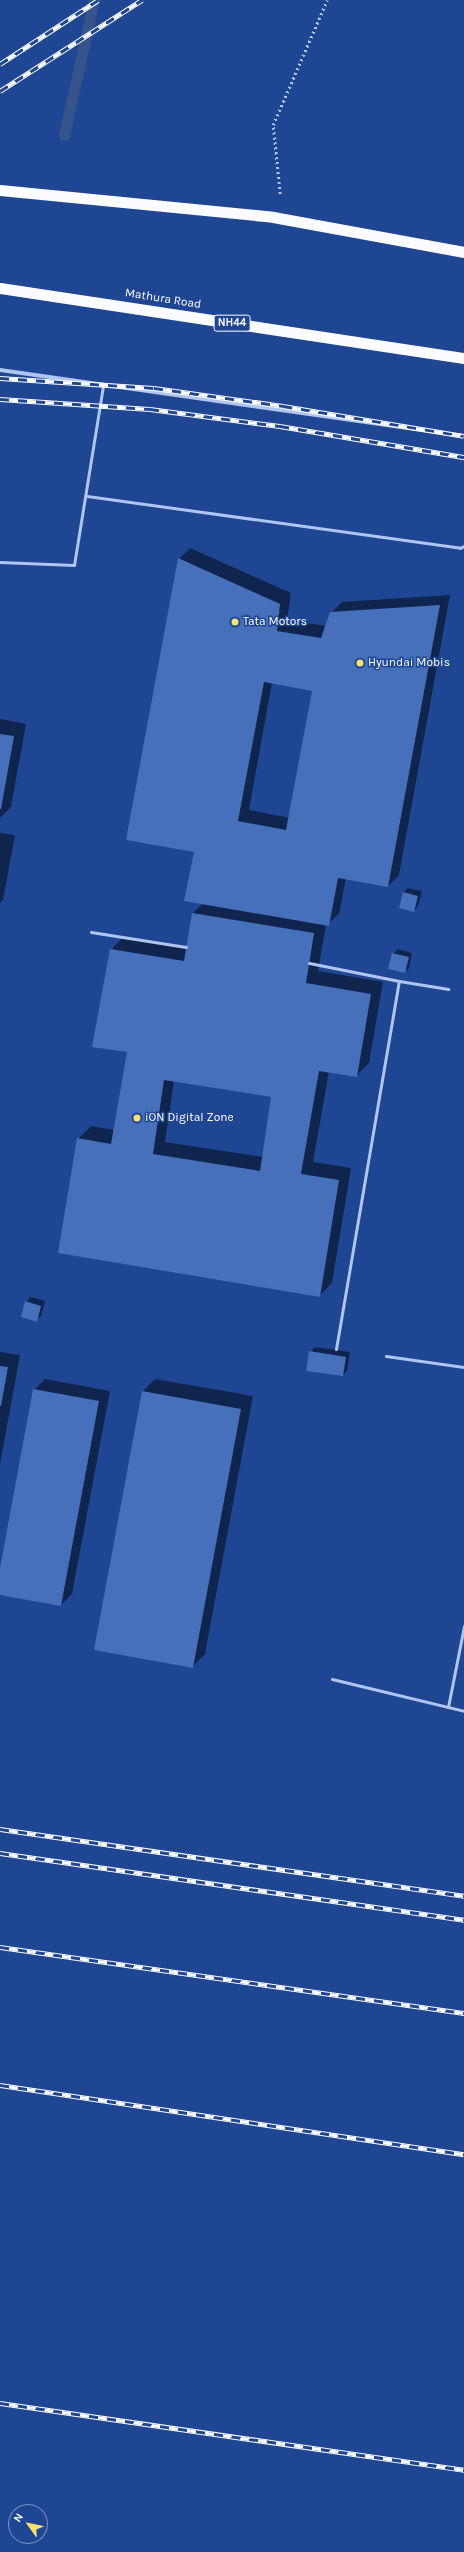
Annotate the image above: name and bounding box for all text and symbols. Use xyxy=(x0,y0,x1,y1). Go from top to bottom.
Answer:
street label: Mathura Road xyxy=(124,286,202,312)
road number: NH44 xyxy=(213,314,251,332)
place label: Tata Motors xyxy=(243,615,307,629)
marker: Tata Motors xyxy=(230,617,240,627)
place label: Hyundai Mobis xyxy=(368,656,450,670)
marker: Hyundai Mobis xyxy=(355,658,365,668)
place label: iON Digital Zone xyxy=(145,1111,234,1125)
marker: iON Digital Zone xyxy=(132,1113,142,1123)
north arrow xyxy=(8,2504,48,2544)
text: N xyxy=(11,2511,26,2525)

